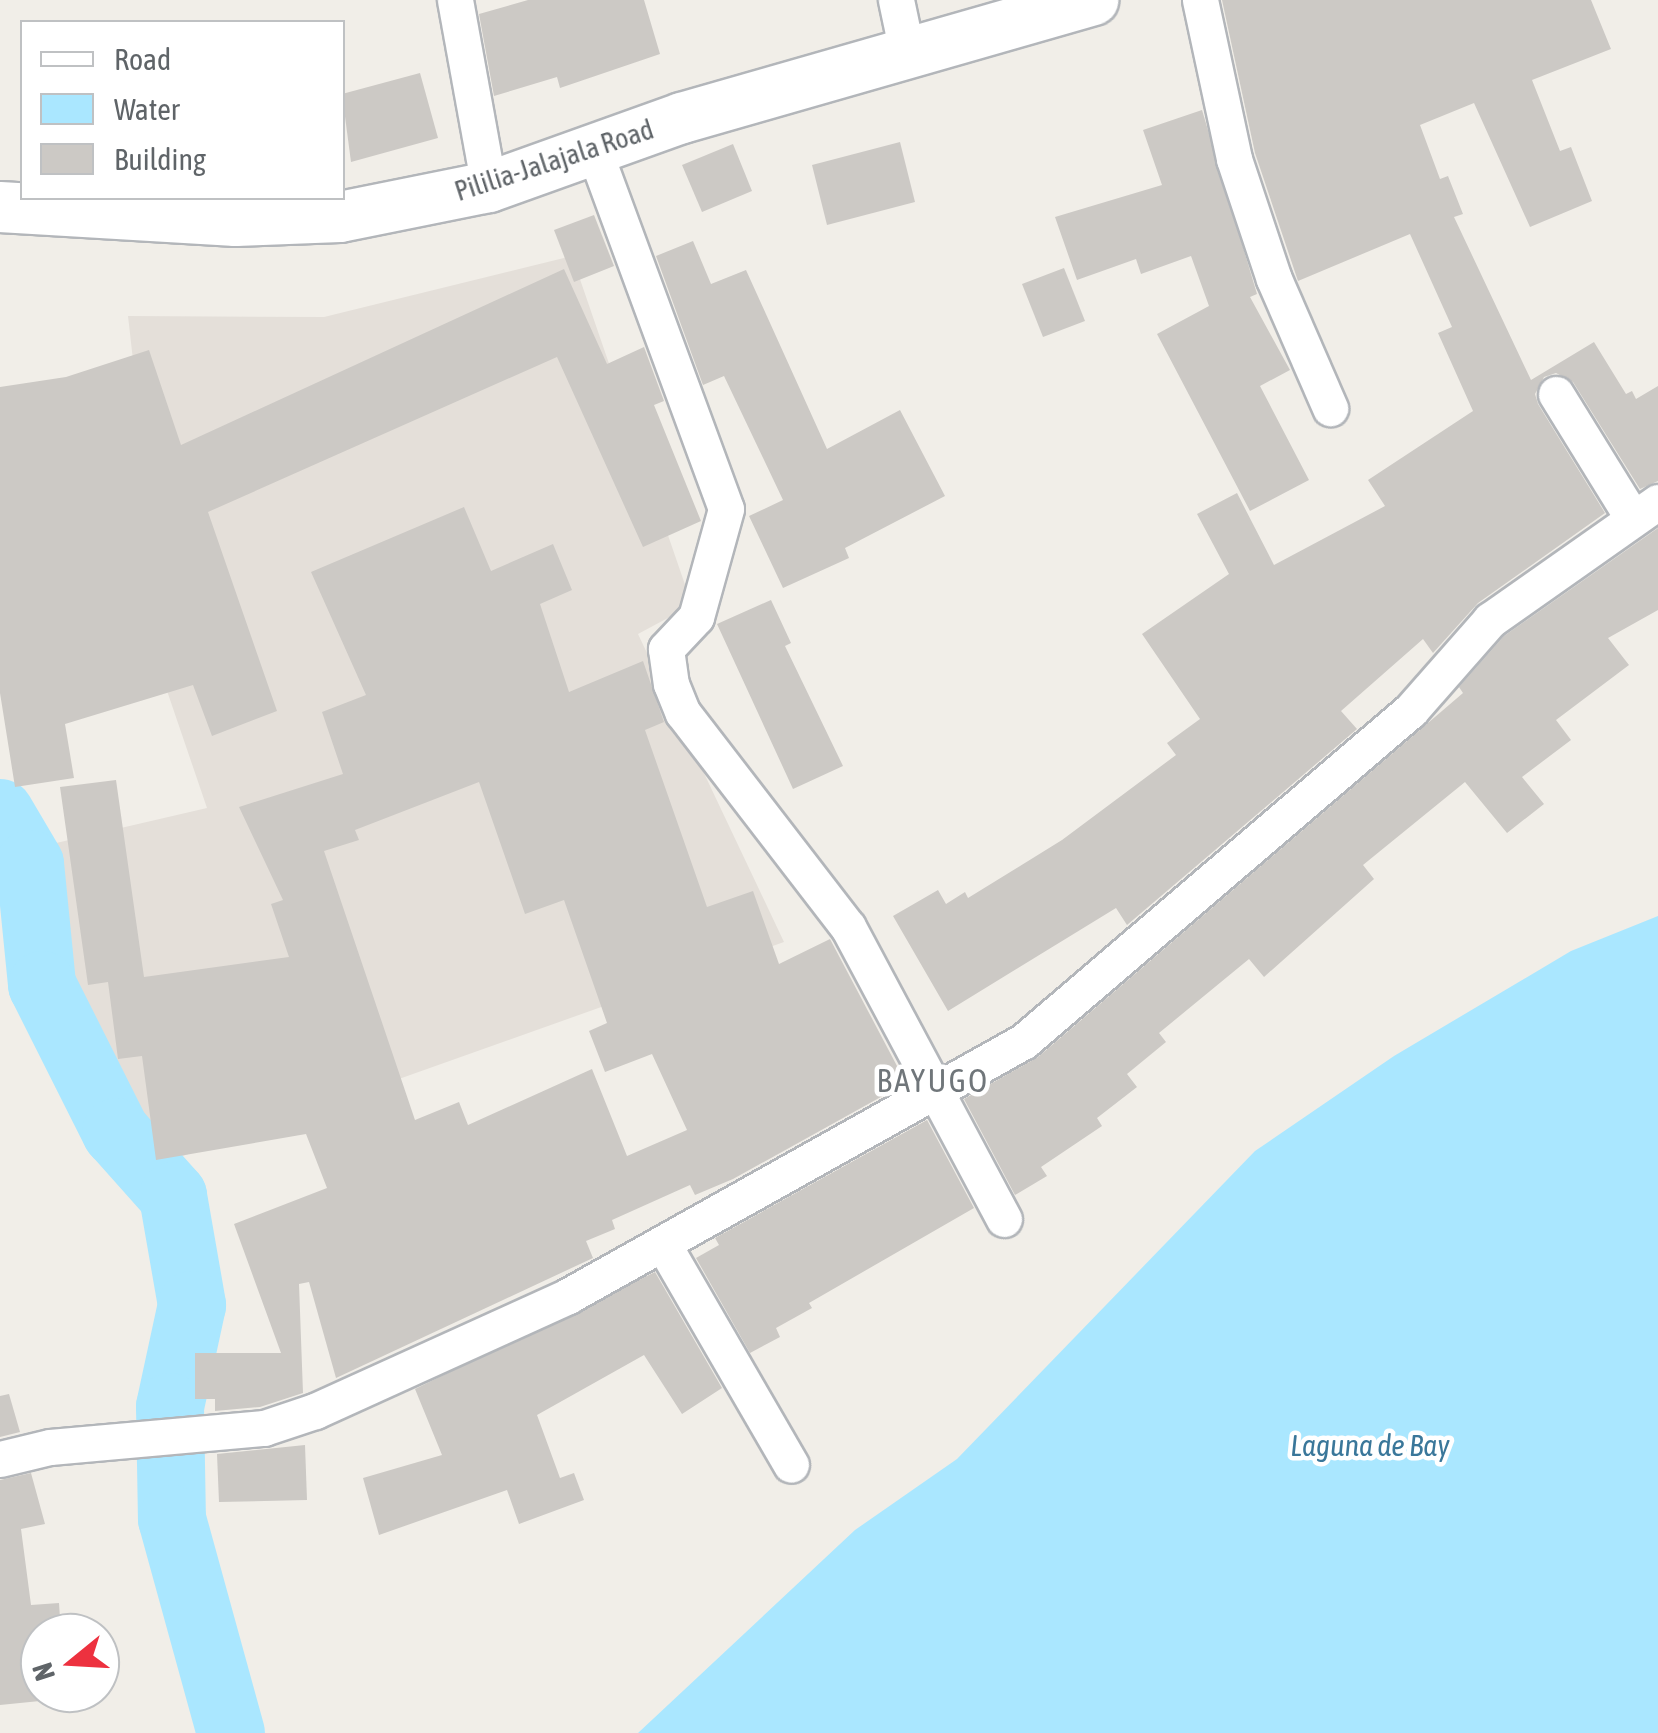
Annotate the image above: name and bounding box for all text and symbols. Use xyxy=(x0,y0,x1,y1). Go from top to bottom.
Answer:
legend xyxy=(20,20,345,200)
text: Road xyxy=(114,42,171,76)
text: Water xyxy=(114,92,180,126)
street label: Pililia-Jalajala Road xyxy=(450,112,658,208)
text: Building xyxy=(114,142,206,176)
district label: BAYUGO xyxy=(876,1062,990,1100)
water label: Laguna de Bay xyxy=(1290,1427,1450,1463)
north arrow xyxy=(20,1613,120,1713)
text: N xyxy=(26,1659,61,1684)

